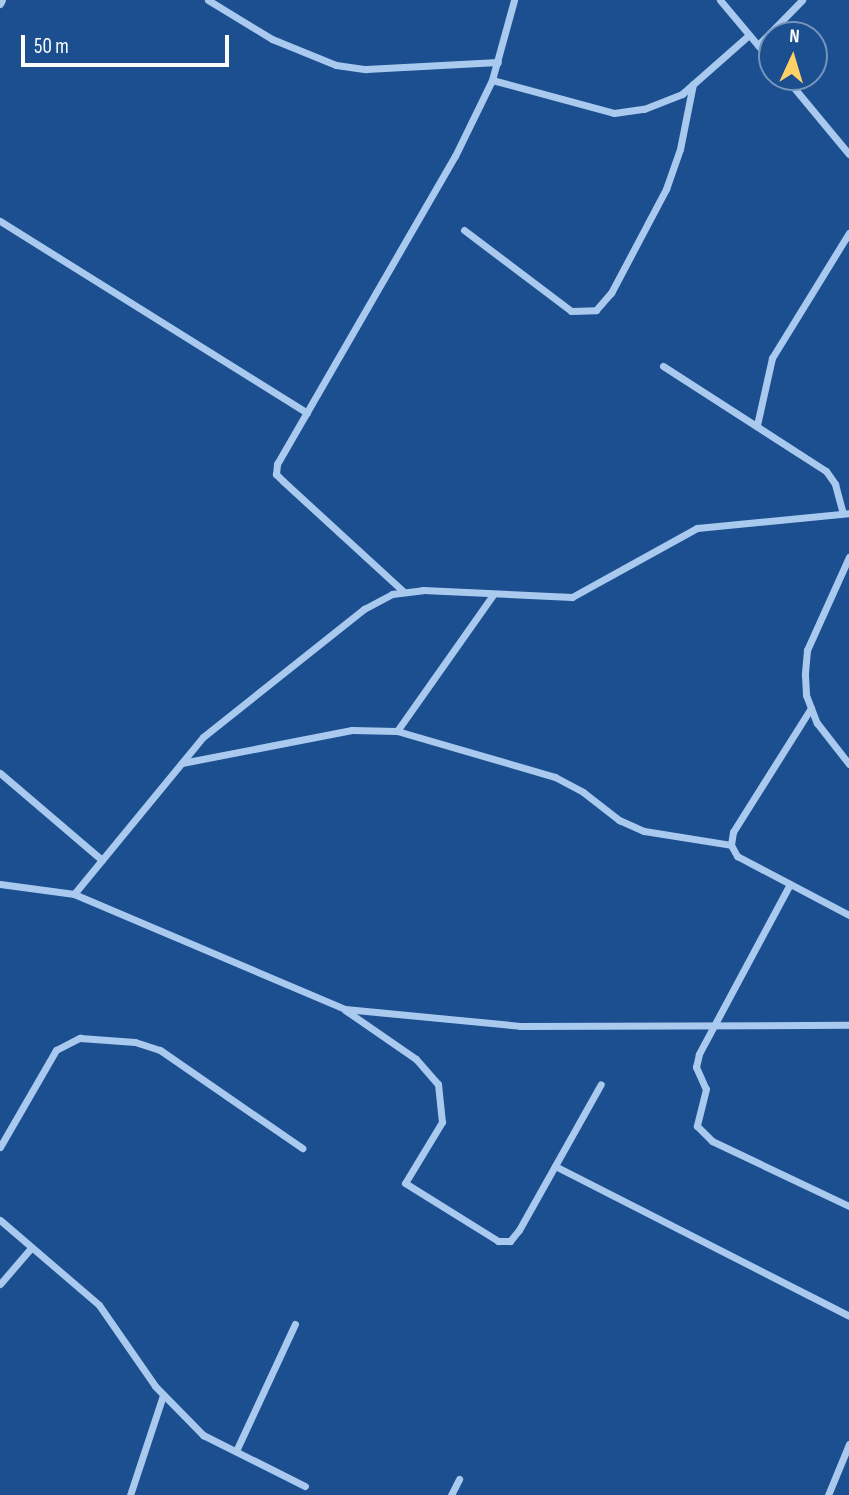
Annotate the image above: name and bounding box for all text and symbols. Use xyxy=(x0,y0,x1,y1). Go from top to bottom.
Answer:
scale bar xyxy=(24,21,233,65)
north arrow xyxy=(758,21,828,91)
text: N xyxy=(788,25,800,48)
text: 50 m xyxy=(34,34,69,59)

